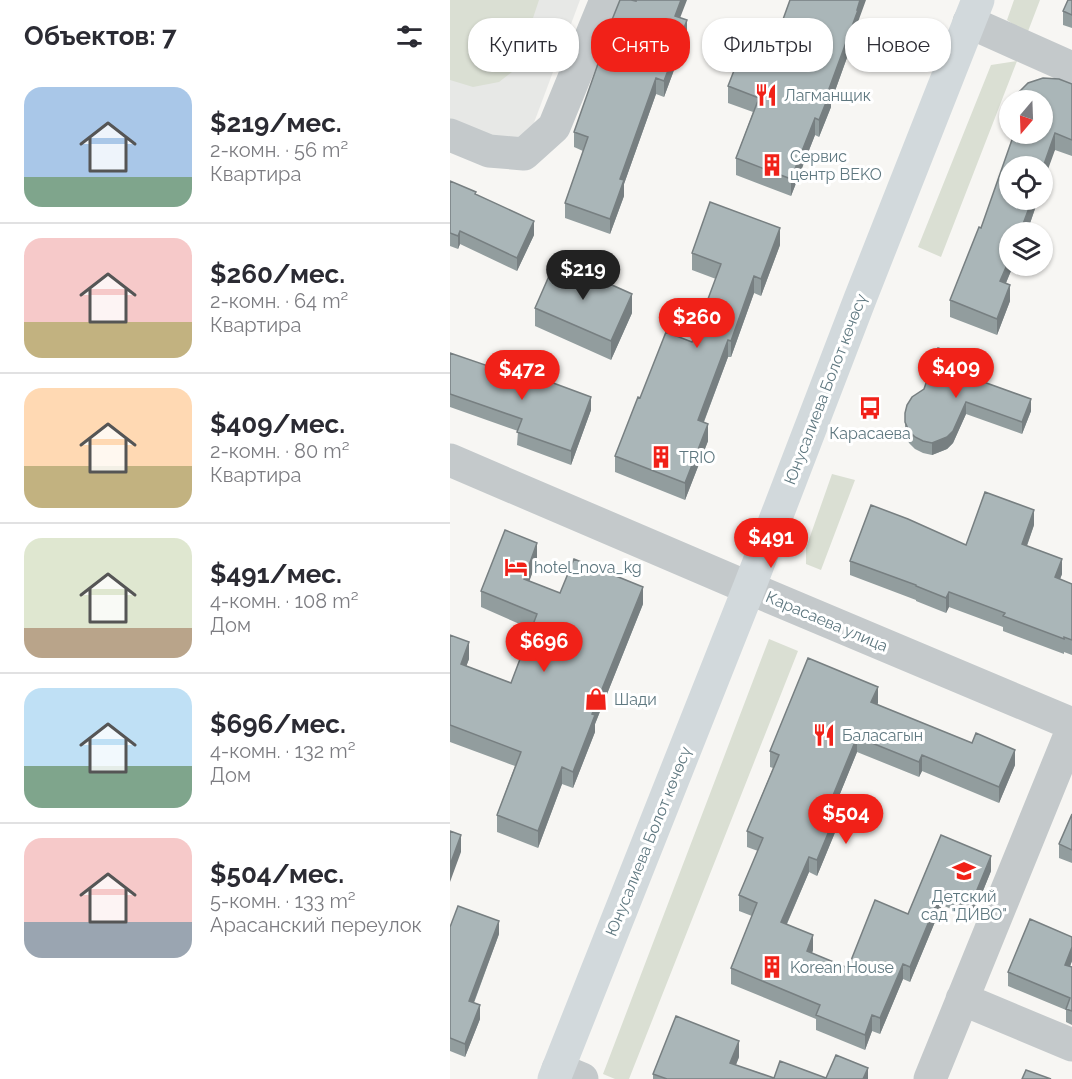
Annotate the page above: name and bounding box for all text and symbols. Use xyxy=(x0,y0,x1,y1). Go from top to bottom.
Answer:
chip: Купить xyxy=(468,18,579,72)
chip: Снять xyxy=(591,18,690,72)
chip: Фильтры xyxy=(702,18,833,72)
chip: Новое xyxy=(845,18,951,72)
icon: filters xyxy=(393,20,426,53)
text: Объектов: 7 xyxy=(24,21,177,51)
restaurant icon: Лагманщик xyxy=(753,82,779,108)
place label: Лагманщик xyxy=(784,86,871,105)
north arrow xyxy=(999,90,1053,144)
map controls xyxy=(999,90,1053,276)
text: $219/мес. xyxy=(210,108,342,138)
icon: home xyxy=(72,111,144,183)
text: 2-комн. · 56 m² xyxy=(210,138,348,162)
place label: Сервис центр BEKO xyxy=(790,147,882,184)
building icon: Сервис центр BEKO xyxy=(759,152,785,178)
button: locate xyxy=(999,156,1053,210)
text: Квартира xyxy=(210,162,301,186)
button: layers xyxy=(999,222,1053,276)
pin: $219 xyxy=(547,250,619,301)
text: $219 xyxy=(560,257,606,281)
text: $260/мес. xyxy=(210,259,345,289)
icon: home xyxy=(72,262,144,334)
text: 2-комн. · 64 m² xyxy=(210,289,348,313)
street label: Юнусалиева Болот көчөсү xyxy=(780,291,871,487)
pin: $260 xyxy=(661,298,733,349)
text: $260 xyxy=(673,305,721,329)
text: Квартира xyxy=(210,313,301,337)
pin: $409 xyxy=(920,348,992,399)
pin: $472 xyxy=(486,350,558,401)
text: $409 xyxy=(932,355,980,379)
text: $472 xyxy=(499,357,545,381)
bus stop icon: Карасаева xyxy=(857,395,883,421)
text: $409/мес. xyxy=(210,409,345,439)
icon: home xyxy=(72,412,144,484)
place label: Карасаева xyxy=(829,424,911,443)
text: 2-комн. · 80 m² xyxy=(210,439,349,463)
building icon: TRIO xyxy=(648,444,674,470)
place label: TRIO xyxy=(679,448,715,467)
text: Квартира xyxy=(210,463,301,487)
pin: $491 xyxy=(735,518,807,569)
text: $491 xyxy=(748,525,794,549)
hotel icon: hotel_nova_kg xyxy=(503,554,529,580)
place label: hotel_nova_kg xyxy=(534,558,642,577)
text: $491/мес. xyxy=(210,559,342,589)
icon: home xyxy=(72,562,144,634)
street label: Карасаева улица xyxy=(763,587,891,656)
text: 4-комн. · 108 m² xyxy=(210,589,358,613)
text: Дом xyxy=(210,613,251,637)
pin: $696 xyxy=(508,622,580,673)
text: $696 xyxy=(520,629,568,653)
shop icon: Шади xyxy=(583,686,609,712)
place label: Шади xyxy=(614,690,657,709)
text: $696/мес. xyxy=(210,709,346,739)
icon: home xyxy=(72,712,144,784)
restaurant icon: Баласагын xyxy=(811,722,837,748)
place label: Баласагын xyxy=(842,726,923,745)
text: 4-комн. · 132 m² xyxy=(210,739,355,763)
street label: Юнусалиева Болот көчөсү xyxy=(602,743,695,939)
text: Дом xyxy=(210,763,251,787)
pin: $504 xyxy=(810,794,882,845)
text: $504 xyxy=(822,801,870,825)
school or university icon: Детский сад "ДИВО" xyxy=(951,858,977,884)
text: $504/мес. xyxy=(210,859,344,889)
icon: home xyxy=(72,862,144,934)
place label: Детский сад "ДИВО" xyxy=(921,887,1007,924)
text: 5-комн. · 133 m² xyxy=(210,889,356,913)
text: Арасанский переулок xyxy=(210,913,422,937)
building icon: Korean House xyxy=(759,954,785,980)
place label: Korean House xyxy=(790,958,894,977)

